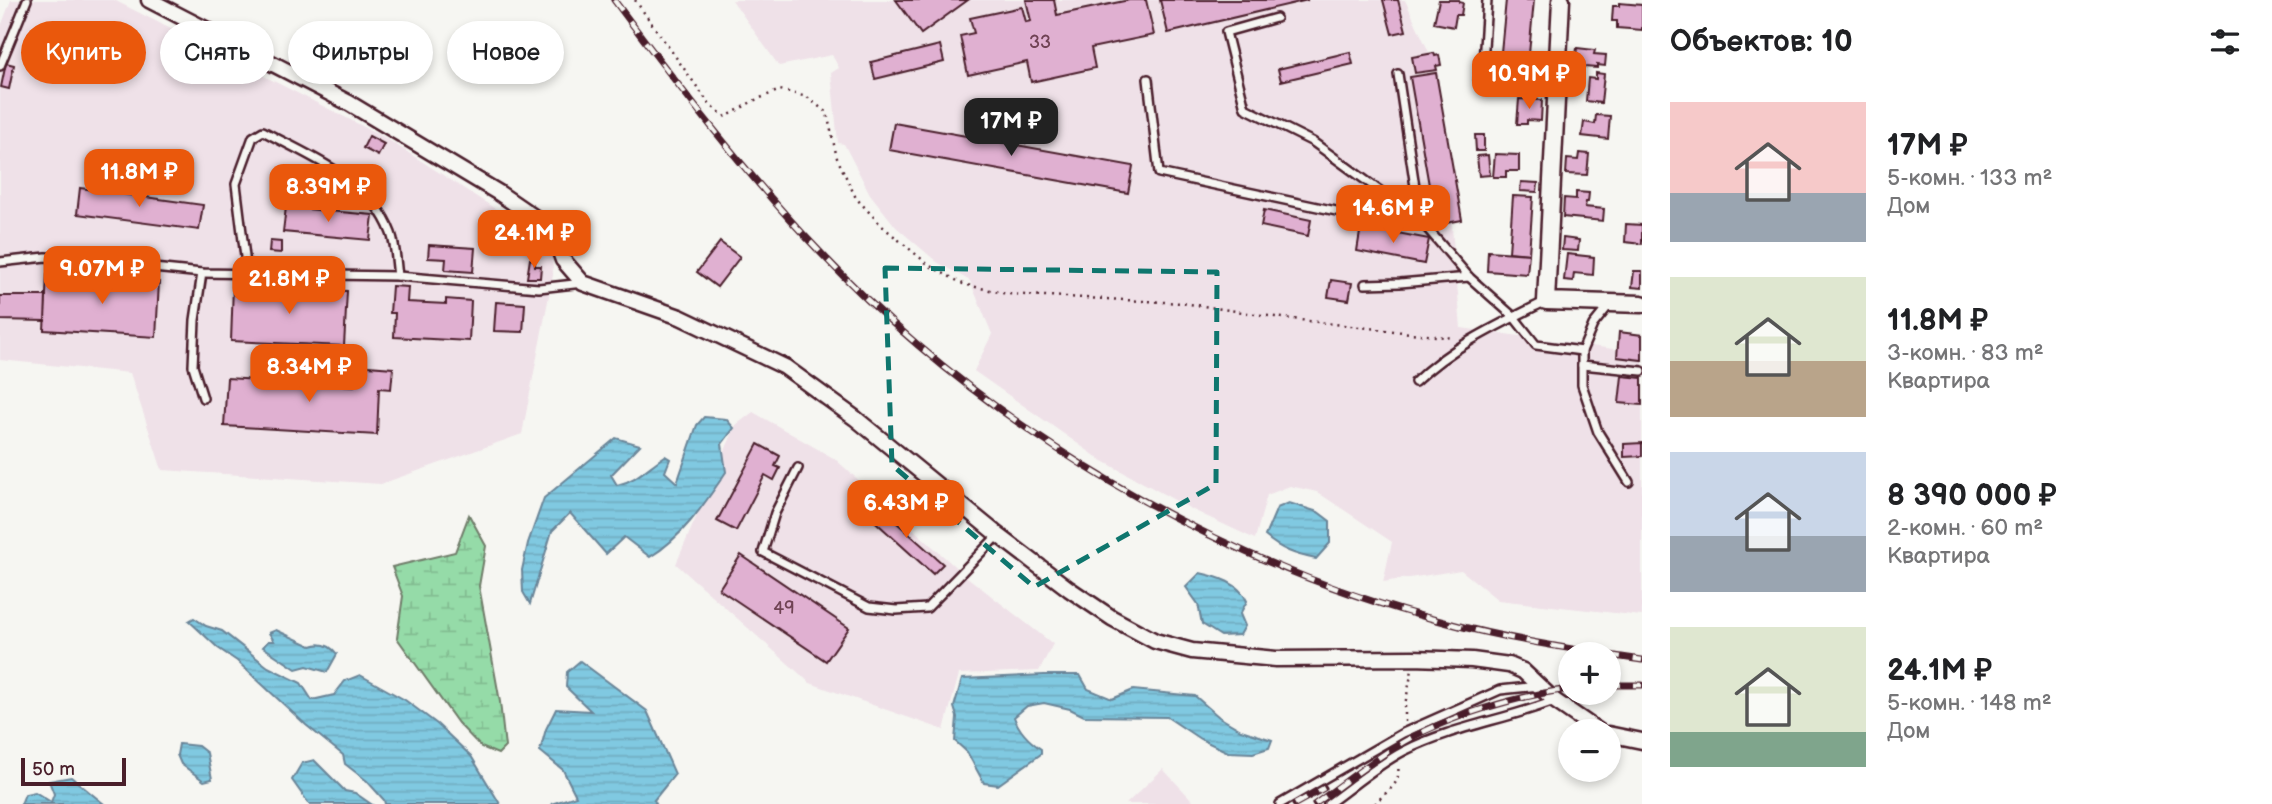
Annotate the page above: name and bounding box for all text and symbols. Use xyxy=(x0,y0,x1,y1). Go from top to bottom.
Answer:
chip: Купить xyxy=(21,21,146,84)
chip: Снять xyxy=(160,21,274,84)
chip: Фильтры xyxy=(288,21,433,84)
chip: Новое xyxy=(447,21,564,84)
icon: filters xyxy=(2206,23,2244,61)
text: Объектов: 10 xyxy=(1670,24,1853,60)
house number: 33 xyxy=(1029,32,1051,53)
pin: 10.9M ₽ xyxy=(1464,52,1594,111)
text: 10.9M ₽ xyxy=(1488,60,1570,88)
pin: 17M ₽ xyxy=(962,99,1060,158)
text: 17M ₽ xyxy=(980,107,1042,135)
text: 17M ₽ xyxy=(1887,128,1968,164)
icon: home xyxy=(1726,130,1810,214)
pin: 11.8M ₽ xyxy=(74,150,204,209)
text: 11.8M ₽ xyxy=(100,158,178,186)
pin: 8.39M ₽ xyxy=(263,164,393,224)
text: 5-комн. · 133 m² xyxy=(1887,164,2052,192)
text: 8.39M ₽ xyxy=(285,173,371,201)
pin: 14.6M ₽ xyxy=(1328,186,1458,245)
text: Дом xyxy=(1887,192,1930,220)
text: 14.6M ₽ xyxy=(1352,194,1434,222)
pin: 24.1M ₽ xyxy=(469,210,599,270)
text: 24.1M ₽ xyxy=(494,219,574,247)
pin: 9.07M ₽ xyxy=(37,246,167,306)
text: 9.07M ₽ xyxy=(60,255,145,283)
pin: 21.8M ₽ xyxy=(224,256,354,316)
text: 21.8M ₽ xyxy=(248,265,330,293)
text: 11.8M ₽ xyxy=(1887,303,1988,339)
icon: home xyxy=(1726,305,1810,389)
text: 3-комн. · 83 m² xyxy=(1887,339,2044,367)
pin: 8.34M ₽ xyxy=(244,344,374,404)
text: 8.34M ₽ xyxy=(266,353,352,381)
text: Квартира xyxy=(1887,367,1990,395)
text: 8 390 000 ₽ xyxy=(1887,478,2057,514)
pin: 6.43M ₽ xyxy=(841,480,971,540)
icon: home xyxy=(1726,480,1810,564)
text: 6.43M ₽ xyxy=(863,489,949,517)
text: 2-комн. · 60 m² xyxy=(1887,514,2043,542)
text: Квартира xyxy=(1887,542,1990,570)
house number: 49 xyxy=(773,598,795,619)
map controls xyxy=(1558,642,1621,782)
button: + xyxy=(1558,642,1621,705)
text: 24.1M ₽ xyxy=(1887,653,1992,689)
icon: home xyxy=(1726,655,1810,739)
text: 5-комн. · 148 m² xyxy=(1887,689,2052,717)
text: Дом xyxy=(1887,717,1930,745)
button: − xyxy=(1558,719,1621,782)
scale bar xyxy=(21,755,126,787)
text: 50 m xyxy=(32,758,75,781)

